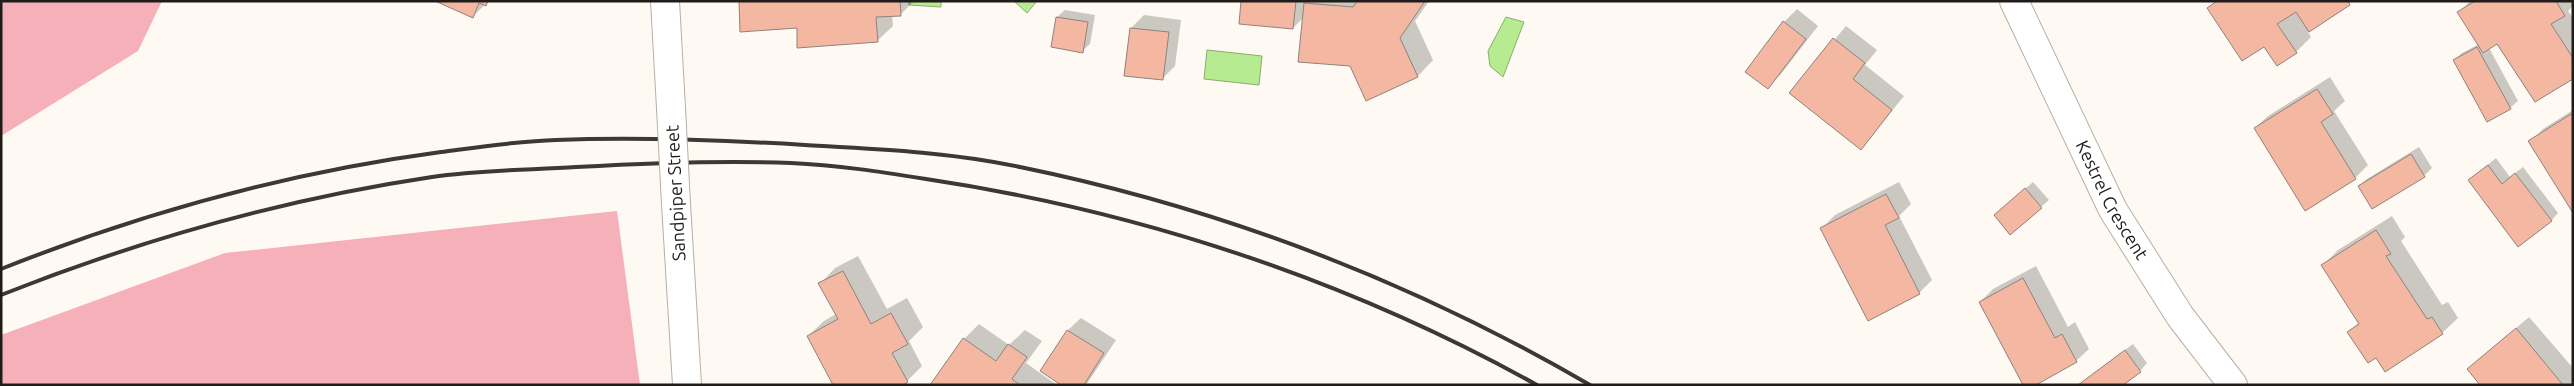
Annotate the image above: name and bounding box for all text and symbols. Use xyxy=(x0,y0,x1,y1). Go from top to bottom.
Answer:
street label: Sandpiper Street xyxy=(661,125,689,262)
street label: Kestrel Crescent xyxy=(2073,137,2153,263)

